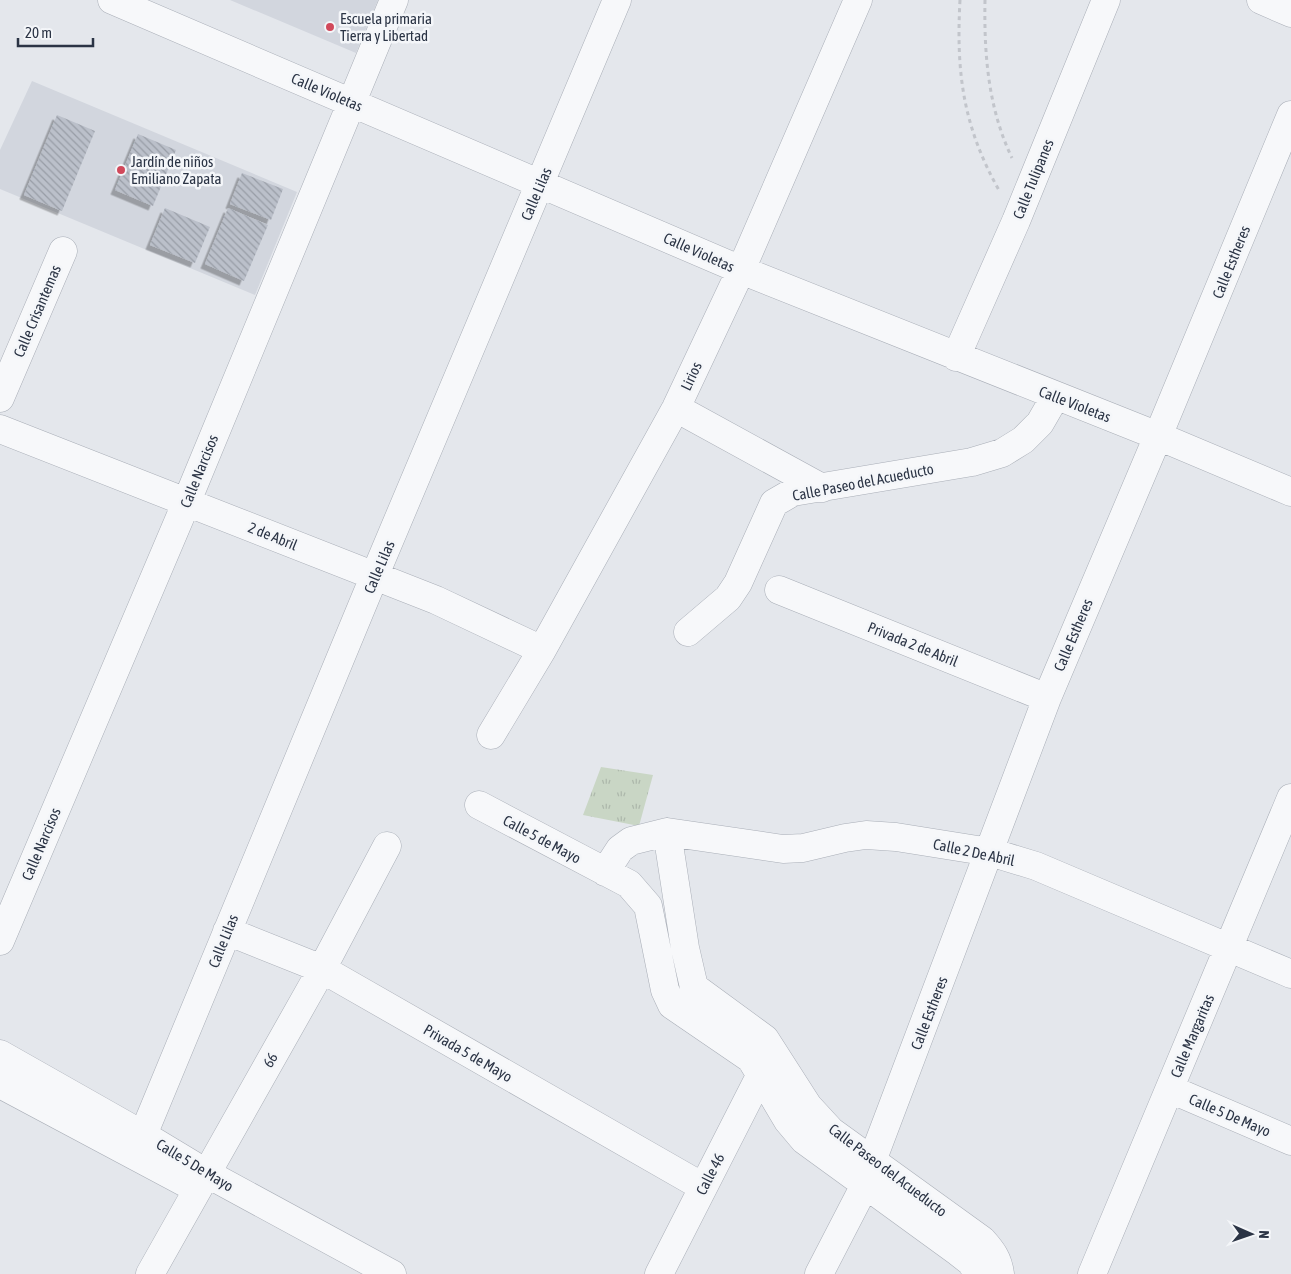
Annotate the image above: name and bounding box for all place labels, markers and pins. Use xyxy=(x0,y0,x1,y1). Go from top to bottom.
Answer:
place label: Escuela primaria Tierra y Libertad xyxy=(340,10,432,44)
marker: Escuela primaria Tierra y Libertad xyxy=(324,21,336,33)
place label: Jardín de niños Emiliano Zapata xyxy=(131,153,222,187)
marker: Jardín de niños Emiliano Zapata xyxy=(115,164,127,176)

